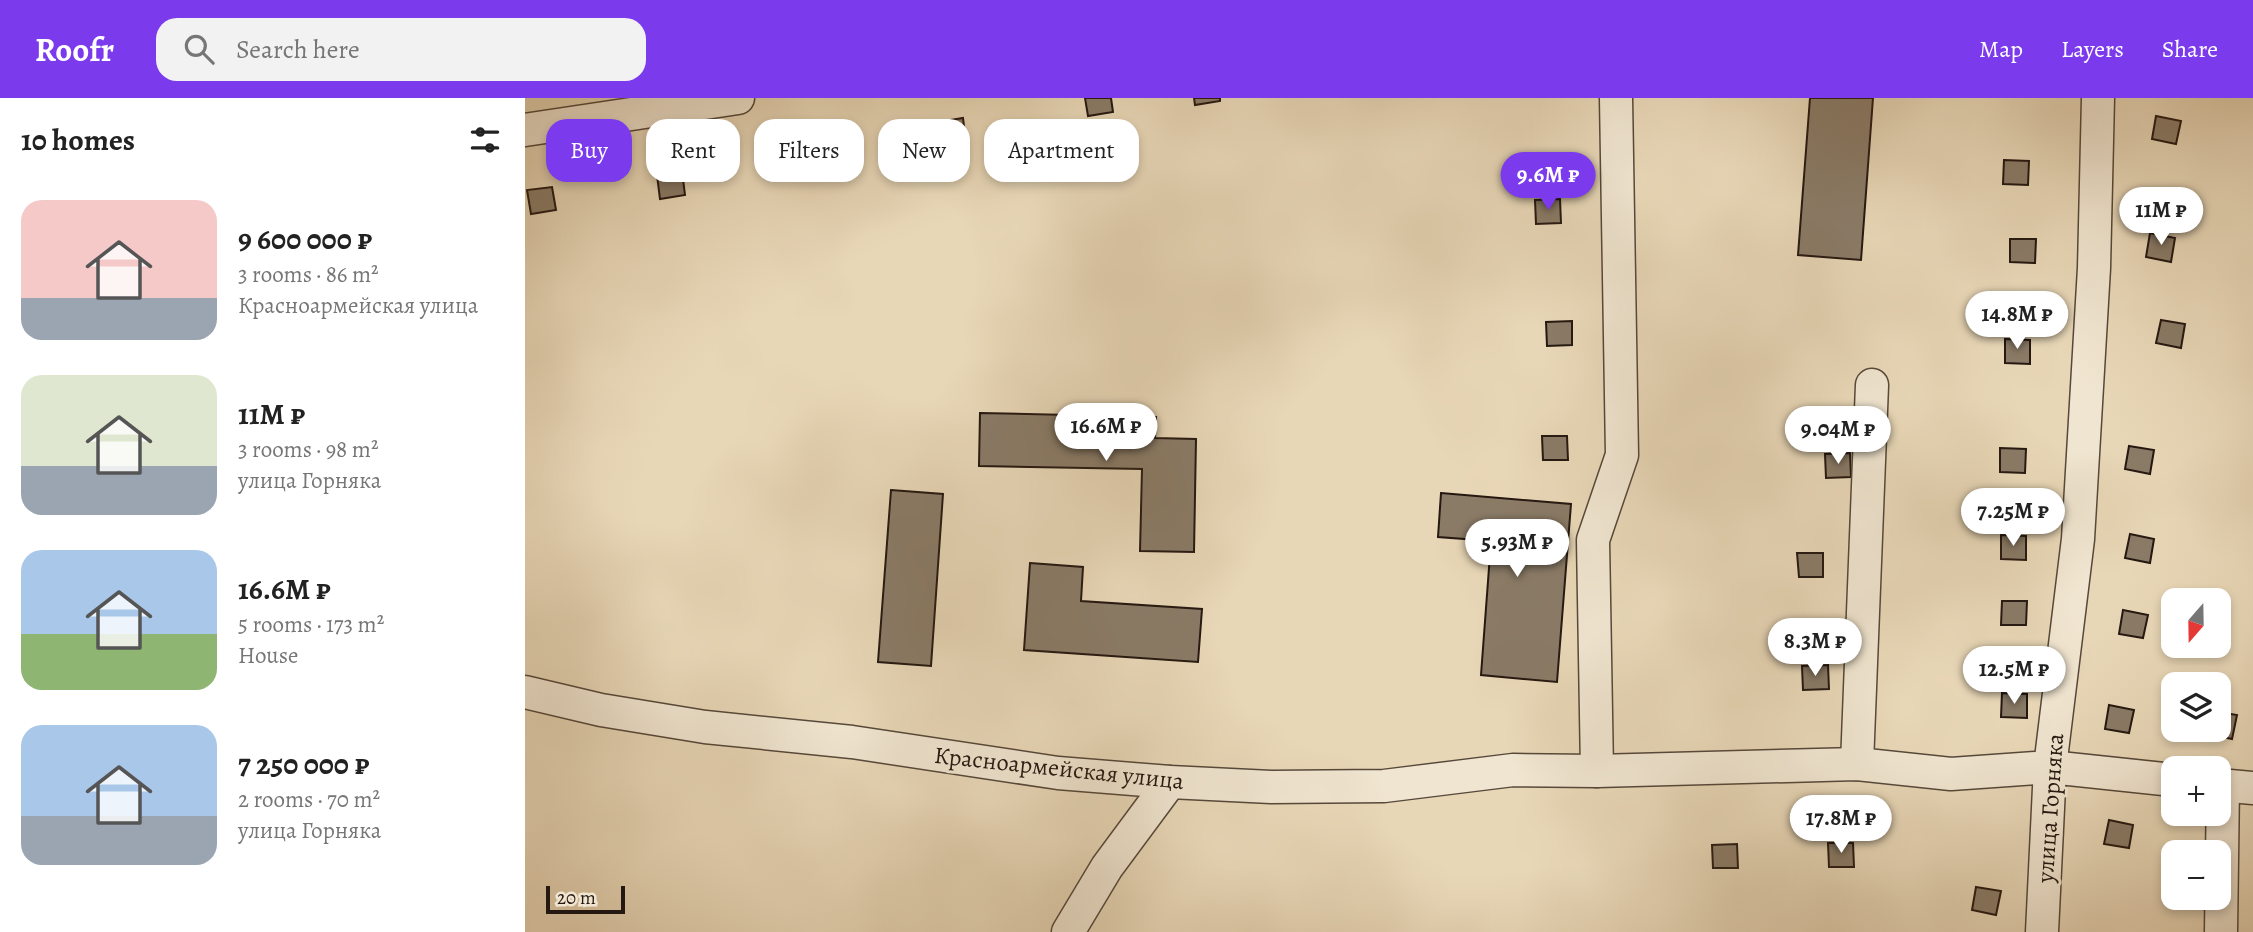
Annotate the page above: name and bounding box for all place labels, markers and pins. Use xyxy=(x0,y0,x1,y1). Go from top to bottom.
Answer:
pin: 9.6M ₽ xyxy=(1491,152,1605,212)
pin: 11M ₽ xyxy=(2112,188,2210,247)
pin: 14.8M ₽ xyxy=(1952,292,2082,351)
pin: 16.6M ₽ xyxy=(1041,404,1171,463)
pin: 9.04M ₽ xyxy=(1773,406,1903,466)
pin: 7.25M ₽ xyxy=(1948,489,2078,548)
pin: 5.93M ₽ xyxy=(1452,519,1582,579)
pin: 8.3M ₽ xyxy=(1758,618,1872,678)
pin: 12.5M ₽ xyxy=(1949,646,2079,706)
pin: 17.8M ₽ xyxy=(1776,796,1906,855)

